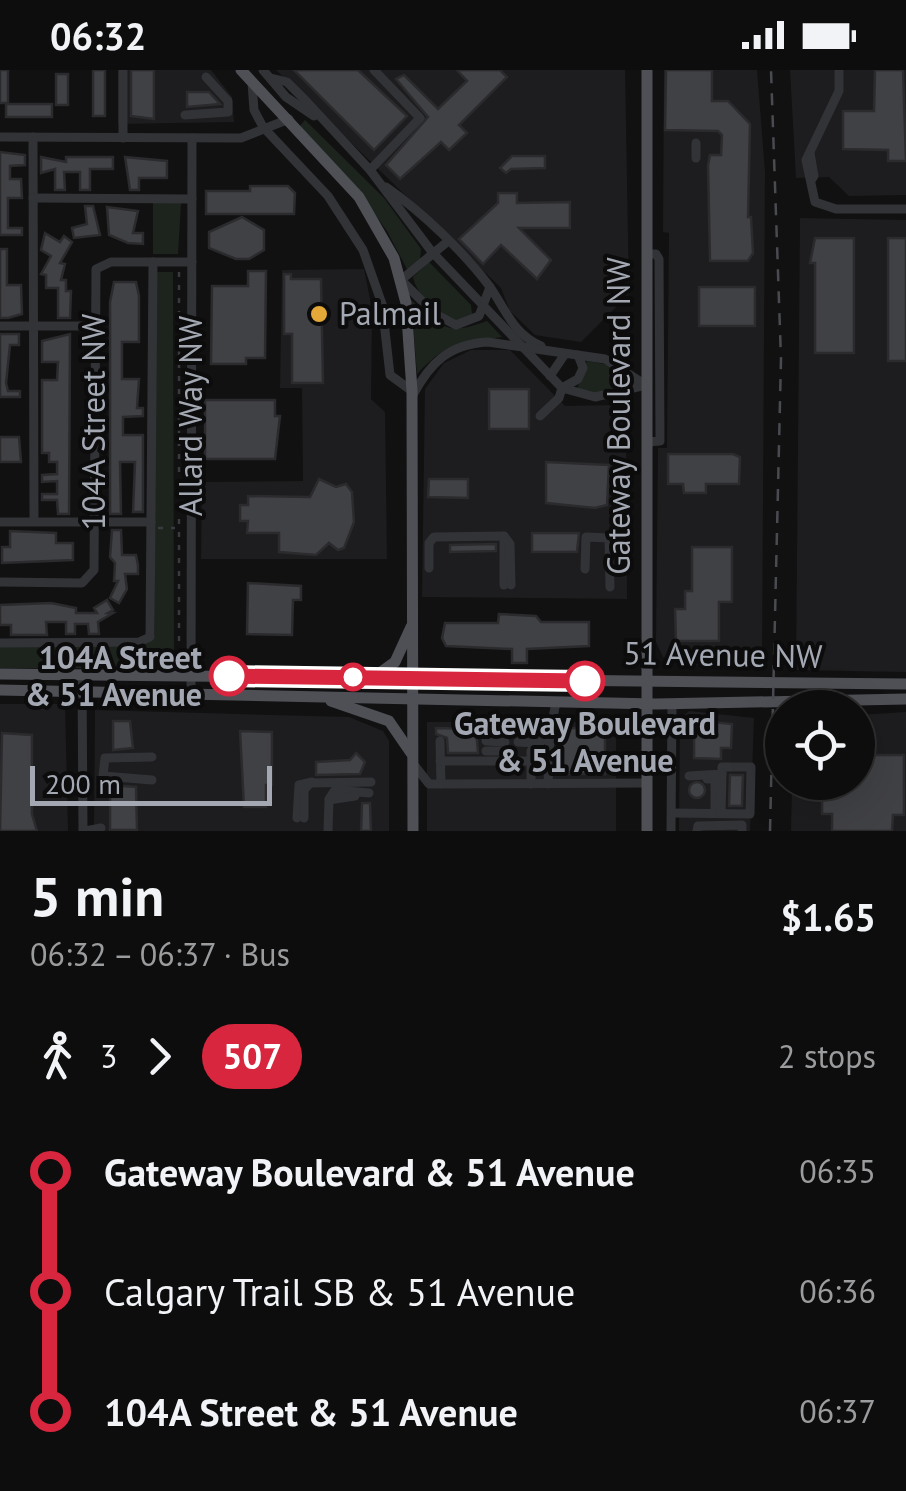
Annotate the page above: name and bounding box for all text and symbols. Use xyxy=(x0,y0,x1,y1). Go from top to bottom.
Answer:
text: 06:32 xyxy=(50,11,146,60)
street label: Gateway Boulevard NW xyxy=(597,257,639,575)
place label: Palmail xyxy=(339,292,441,334)
marker: Palmail xyxy=(308,303,330,325)
street label: 104A Street NW xyxy=(72,313,114,530)
street label: Allard Way NW xyxy=(169,315,211,516)
street label: 51 Avenue NW xyxy=(623,631,823,677)
place label: 104A Street & 51 Avenue xyxy=(25,636,203,715)
marker: 104A Street & 51 Avenue xyxy=(210,657,248,695)
marker: Gateway Boulevard & 51 Avenue xyxy=(566,662,604,700)
unlabelled marker xyxy=(340,664,366,690)
map controls xyxy=(765,690,875,800)
button: locate xyxy=(765,690,875,800)
place label: Gateway Boulevard & 51 Avenue xyxy=(454,702,716,781)
scale bar xyxy=(30,761,272,806)
text: 200 m xyxy=(45,765,121,802)
text: 5 min xyxy=(30,860,164,931)
text: $1.65 xyxy=(780,892,876,941)
text: 06:32 – 06:37 · Bus xyxy=(30,933,290,975)
icon: walk xyxy=(30,1029,85,1084)
icon: forward xyxy=(132,1029,187,1084)
text: 507 xyxy=(222,1033,282,1079)
text: 3 xyxy=(100,1035,117,1077)
text: 2 stops xyxy=(778,1035,876,1077)
text: Gateway Boulevard & 51 Avenue xyxy=(104,1147,635,1196)
text: 06:35 xyxy=(799,1150,876,1192)
text: Calgary Trail SB & 51 Avenue xyxy=(104,1267,575,1316)
text: 06:36 xyxy=(799,1270,876,1312)
text: 104A Street & 51 Avenue xyxy=(104,1387,518,1436)
text: 06:37 xyxy=(799,1390,876,1432)

